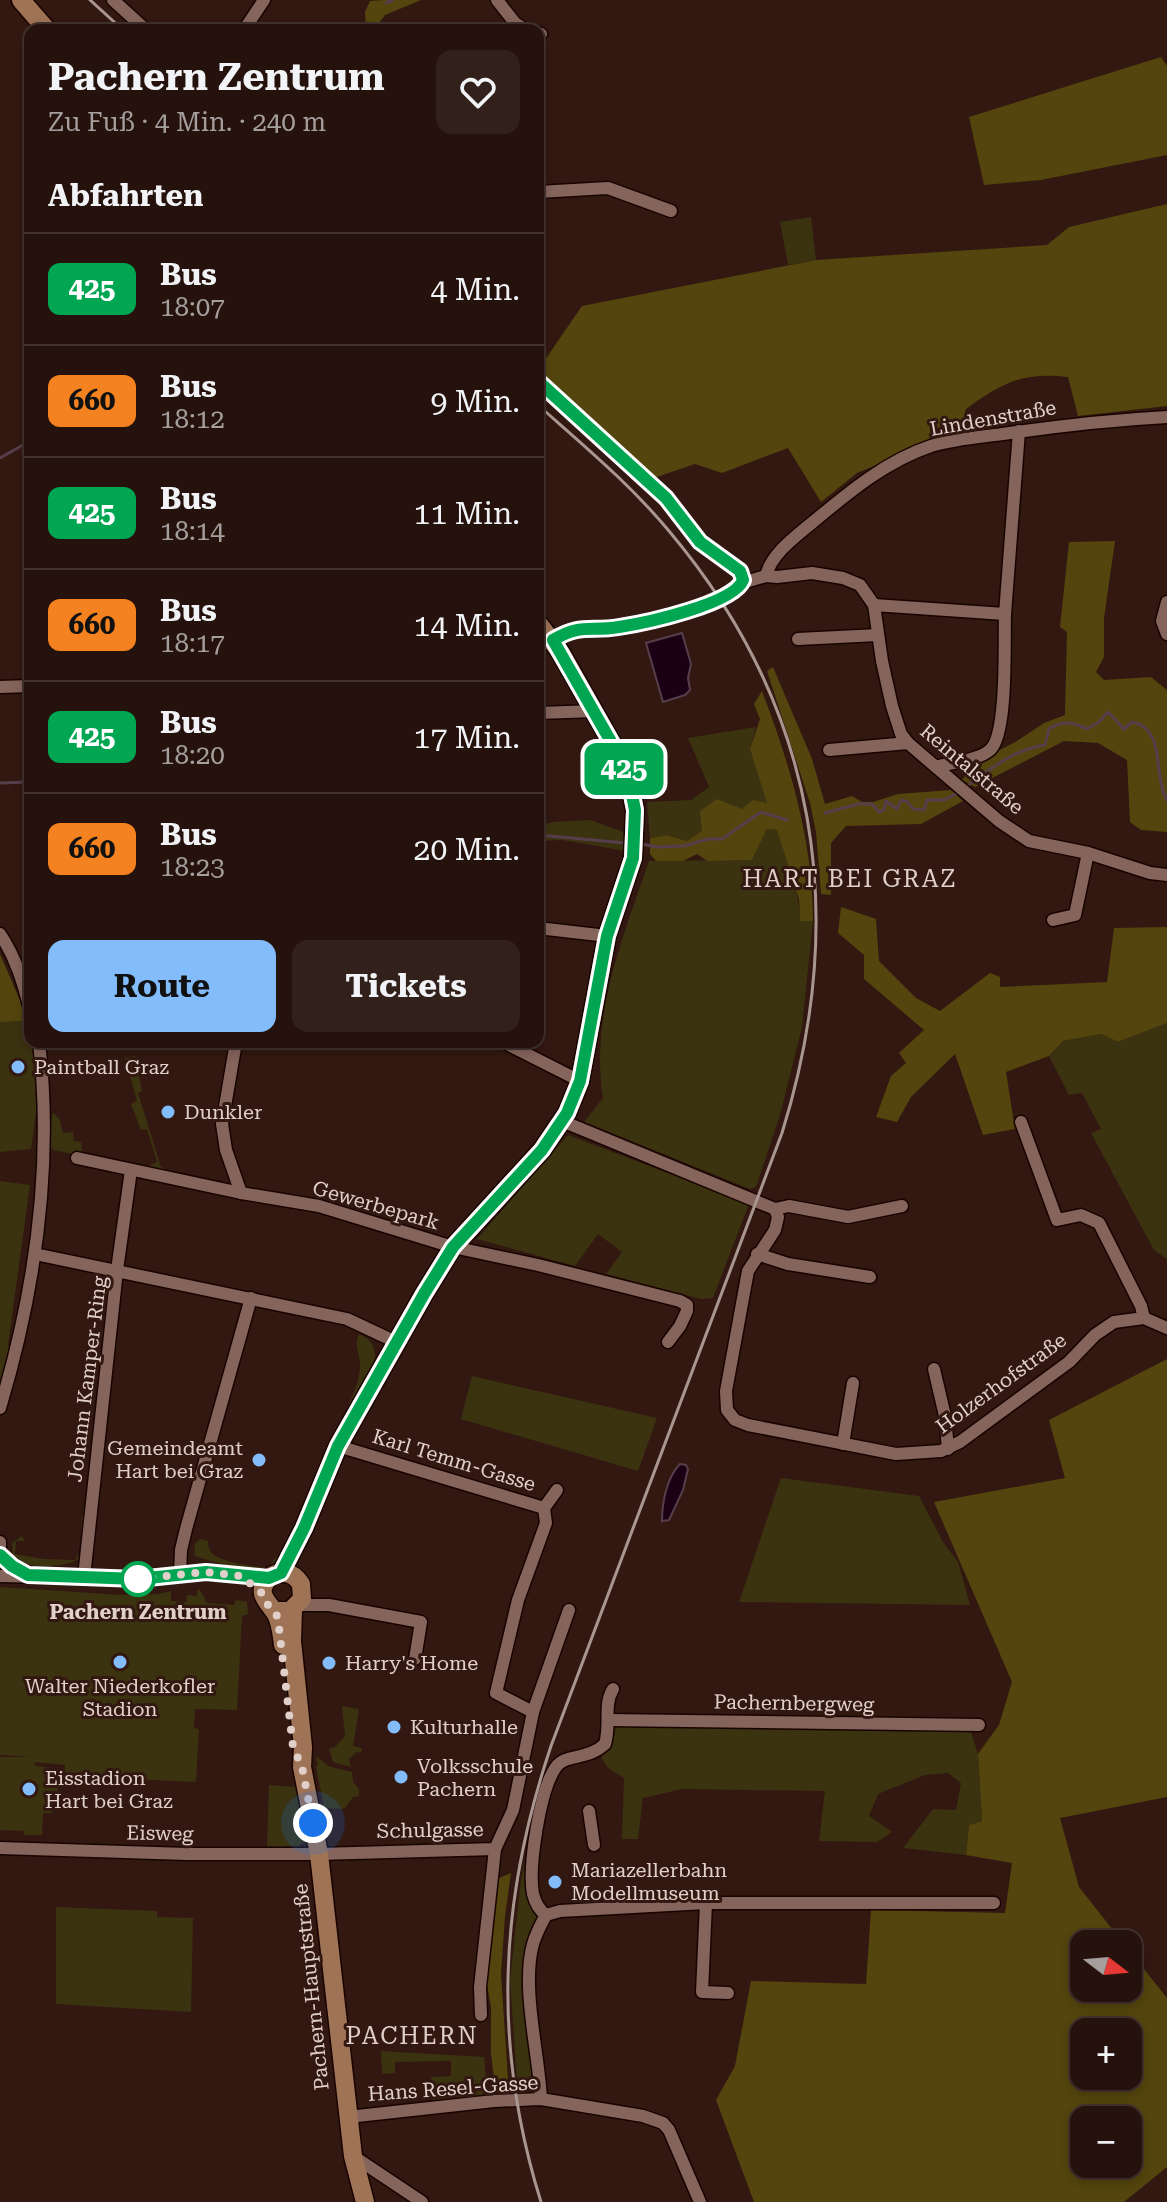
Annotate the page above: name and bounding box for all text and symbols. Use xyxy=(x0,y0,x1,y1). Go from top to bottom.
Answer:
button: heart xyxy=(436,50,520,134)
text: Pachern Zentrum xyxy=(48,55,385,99)
text: Zu Fuß · 4 Min. · 240 m xyxy=(48,107,326,137)
text: Abfahrten xyxy=(48,178,203,213)
text: Bus xyxy=(160,257,217,292)
text: 425 xyxy=(68,272,116,305)
text: 4 Min. xyxy=(430,272,520,307)
text: 18:07 xyxy=(160,292,225,322)
text: Bus xyxy=(160,369,217,404)
text: 660 xyxy=(68,384,116,417)
text: 9 Min. xyxy=(430,384,520,419)
street label: Lindenstraße xyxy=(928,395,1058,441)
text: 18:12 xyxy=(160,404,225,434)
text: Bus xyxy=(160,481,217,516)
text: 425 xyxy=(68,496,116,529)
text: 11 Min. xyxy=(414,496,520,531)
text: 18:14 xyxy=(160,516,225,546)
text: Bus xyxy=(160,593,217,628)
text: 660 xyxy=(68,608,116,641)
text: 14 Min. xyxy=(414,608,520,643)
text: 18:17 xyxy=(160,628,225,658)
text: Bus xyxy=(160,705,217,740)
street label: Reintalstraße xyxy=(915,719,1029,819)
text: 425 xyxy=(68,720,116,753)
text: 17 Min. xyxy=(414,720,520,755)
text: 18:20 xyxy=(160,740,225,770)
line badge: 425 xyxy=(578,743,670,795)
text: 425 xyxy=(600,752,648,785)
text: Bus xyxy=(160,817,217,852)
text: 660 xyxy=(68,832,116,865)
text: 20 Min. xyxy=(414,832,520,867)
text: 18:23 xyxy=(160,852,225,882)
district label: HART BEI GRAZ xyxy=(743,865,957,893)
button: Route xyxy=(48,940,276,1032)
button: Tickets xyxy=(292,940,520,1032)
place label: Paintball Graz xyxy=(34,1055,169,1079)
marker: Paintball Graz xyxy=(9,1058,27,1076)
place label: Dunkler xyxy=(184,1100,262,1124)
marker: Dunkler xyxy=(159,1103,177,1121)
street label: Gewerbepark xyxy=(310,1175,442,1235)
street label: Johann Kamper-Ring xyxy=(62,1274,112,1483)
street label: Holzerhofstraße xyxy=(931,1328,1071,1438)
street label: Karl Temm-Gasse xyxy=(369,1424,539,1496)
place label: Gemeindeamt Hart bei Graz xyxy=(107,1436,244,1483)
marker: Gemeindeamt Hart bei Graz xyxy=(250,1451,268,1469)
marker: Pachern Zentrum xyxy=(121,1562,155,1596)
place label: Pachern Zentrum xyxy=(49,1600,227,1624)
place label: Harry's Home xyxy=(345,1651,478,1675)
marker: Walter Niederkofler Stadion xyxy=(111,1653,129,1671)
marker: Harry's Home xyxy=(320,1654,338,1672)
place label: Walter Niederkofler Stadion xyxy=(25,1674,215,1721)
street label: Pachernbergweg xyxy=(713,1690,875,1716)
place label: Kulturhalle xyxy=(410,1715,518,1739)
marker: Kulturhalle xyxy=(385,1718,403,1736)
place label: Volksschule Pachern xyxy=(417,1754,533,1801)
place label: Eisstadion Hart bei Graz xyxy=(45,1766,173,1813)
marker: Volksschule Pachern xyxy=(392,1768,410,1786)
marker: Eisstadion Hart bei Graz xyxy=(20,1780,38,1798)
your location xyxy=(293,1803,333,1843)
street label: Schulgasse xyxy=(376,1817,484,1843)
street label: Eisweg xyxy=(126,1820,194,1846)
place label: Mariazellerbahn Modellmuseum xyxy=(571,1858,727,1905)
marker: Mariazellerbahn Modellmuseum xyxy=(546,1873,564,1891)
street label: Pachern-Hauptstraße xyxy=(288,1883,334,2091)
north arrow xyxy=(1070,1930,1142,2002)
map controls xyxy=(1070,1930,1142,2178)
button: + xyxy=(1070,2018,1142,2090)
district label: PACHERN xyxy=(345,2022,479,2050)
street label: Hans Resel-Gasse xyxy=(367,2070,539,2106)
button: − xyxy=(1070,2106,1142,2178)

